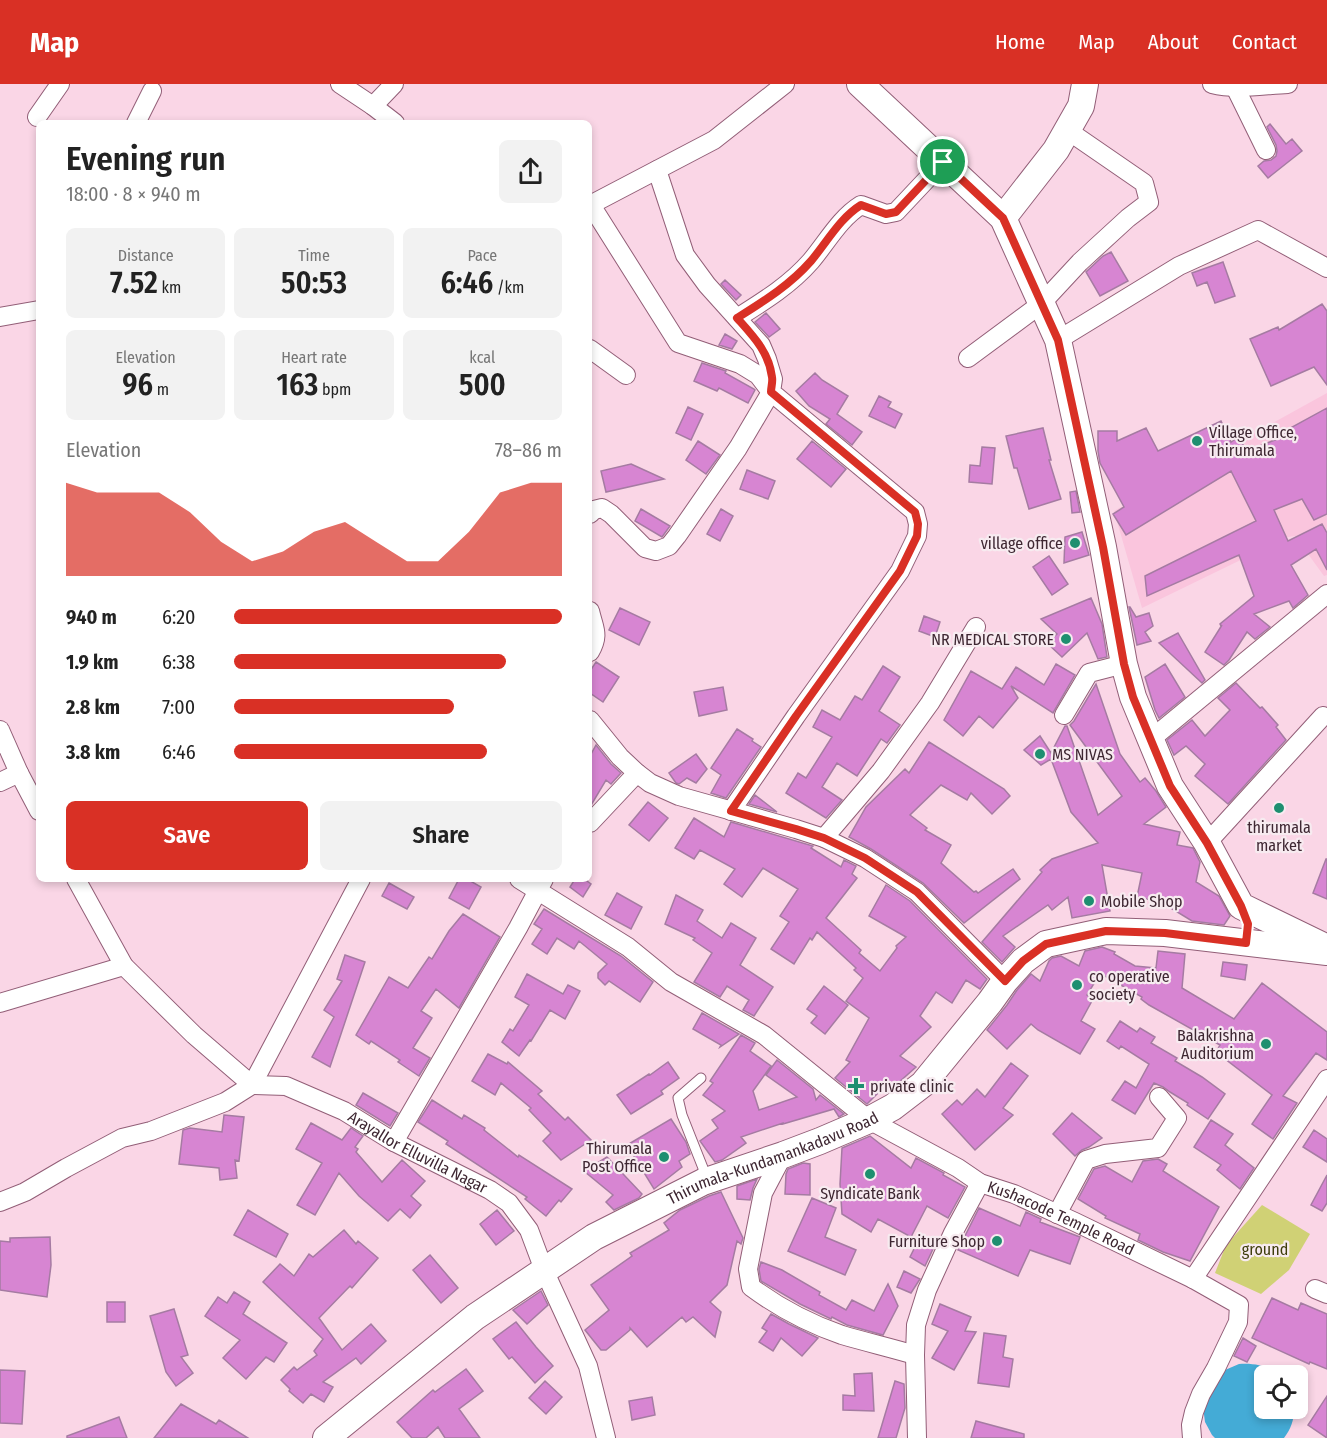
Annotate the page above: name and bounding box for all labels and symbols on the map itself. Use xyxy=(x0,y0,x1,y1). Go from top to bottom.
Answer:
pin xyxy=(917,136,968,187)
place label: Village Office, Thirumala xyxy=(1209,423,1297,460)
marker: Village Office, Thirumala xyxy=(1190,434,1204,448)
place label: village office xyxy=(981,534,1063,553)
marker: village office xyxy=(1068,536,1082,550)
place label: NR MEDICAL STORE xyxy=(931,630,1054,649)
marker: NR MEDICAL STORE xyxy=(1059,632,1073,646)
place label: MS NIVAS xyxy=(1052,745,1113,764)
marker: MS NIVAS xyxy=(1033,747,1047,761)
marker: thirumala market xyxy=(1272,801,1286,815)
place label: thirumala market xyxy=(1247,818,1311,855)
place label: Mobile Shop xyxy=(1101,892,1182,911)
marker: Mobile Shop xyxy=(1082,894,1096,908)
place label: co operative society xyxy=(1089,967,1170,1004)
marker: co operative society xyxy=(1070,978,1084,992)
place label: Balakrishna Auditorium xyxy=(1177,1026,1254,1063)
marker: Balakrishna Auditorium xyxy=(1259,1037,1273,1051)
marker: private clinic xyxy=(847,1077,865,1095)
place label: private clinic xyxy=(870,1077,954,1096)
street label: Arayallor Elluvilla Nagar xyxy=(345,1107,491,1197)
street label: Thirumala-Kundamankadavu Road xyxy=(664,1108,882,1209)
place label: Thirumala Post Office xyxy=(582,1139,652,1176)
marker: Thirumala Post Office xyxy=(657,1150,671,1164)
marker: Syndicate Bank xyxy=(863,1167,877,1181)
street label: Kushacode Temple Road xyxy=(985,1177,1137,1259)
place label: Syndicate Bank xyxy=(820,1184,920,1203)
place label: Furniture Shop xyxy=(888,1232,985,1251)
marker: Furniture Shop xyxy=(990,1234,1004,1248)
park label: ground xyxy=(1242,1240,1288,1259)

